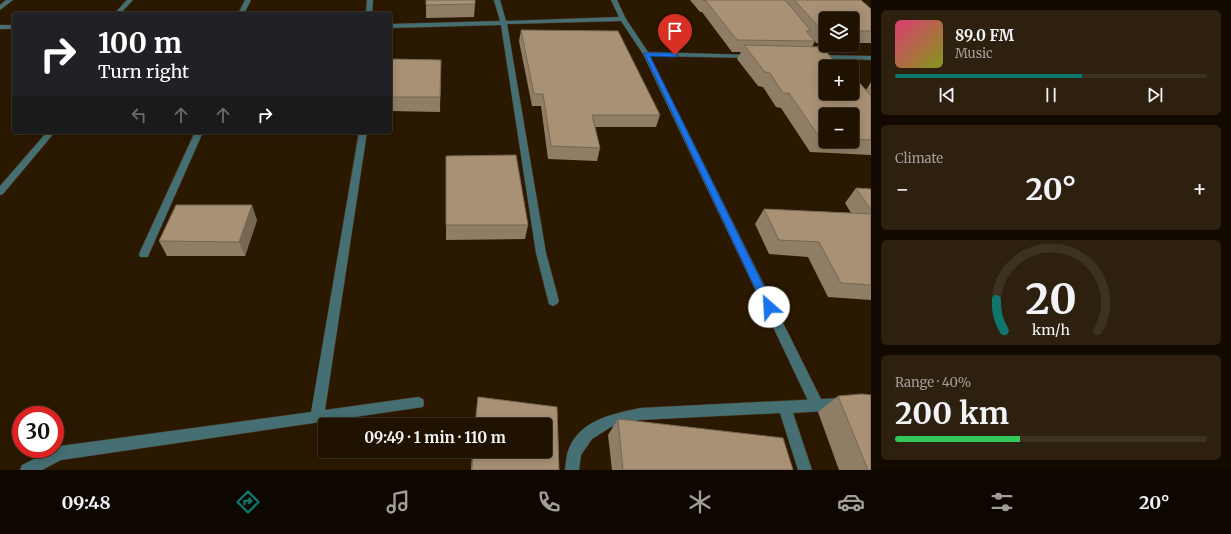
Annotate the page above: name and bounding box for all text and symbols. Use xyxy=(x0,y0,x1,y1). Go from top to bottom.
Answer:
map controls xyxy=(819,12,859,148)
button: layers xyxy=(819,12,859,52)
pin xyxy=(658,14,692,55)
icon: arrive xyxy=(664,20,686,42)
text: 100 m xyxy=(98,25,182,61)
text: 89.0 FM xyxy=(955,26,1014,45)
icon: right xyxy=(32,28,84,80)
text: Music xyxy=(955,45,993,62)
text: Turn right xyxy=(98,60,189,83)
button: + xyxy=(819,60,859,100)
icon: previous xyxy=(936,84,958,106)
icon: pause xyxy=(1040,84,1062,106)
icon: next xyxy=(1144,84,1166,106)
icon: left xyxy=(128,104,150,126)
icon: ahead xyxy=(170,104,192,126)
icon: ahead xyxy=(212,104,234,126)
icon: right xyxy=(254,104,276,126)
button: − xyxy=(819,108,859,148)
text: Climate xyxy=(895,150,943,167)
text: 20° xyxy=(1026,170,1076,208)
text: − xyxy=(895,175,910,203)
text: + xyxy=(1192,175,1207,203)
text: 20 xyxy=(1025,272,1077,324)
position arrow xyxy=(748,286,790,328)
text: km/h xyxy=(1032,320,1070,338)
text: Range · 40% xyxy=(895,374,971,391)
text: 200 km xyxy=(895,394,1009,432)
speed limit sign: 30 xyxy=(12,406,64,458)
text: 09:49 · 1 min · 110 m xyxy=(364,428,506,447)
icon: directions xyxy=(234,488,262,516)
icon: music xyxy=(384,488,412,516)
icon: phone xyxy=(535,488,563,516)
icon: climate xyxy=(686,488,714,516)
icon: car xyxy=(837,488,865,516)
icon: filters xyxy=(988,488,1016,516)
text: 09:48 xyxy=(61,491,111,514)
text: 20° xyxy=(1139,491,1169,514)

